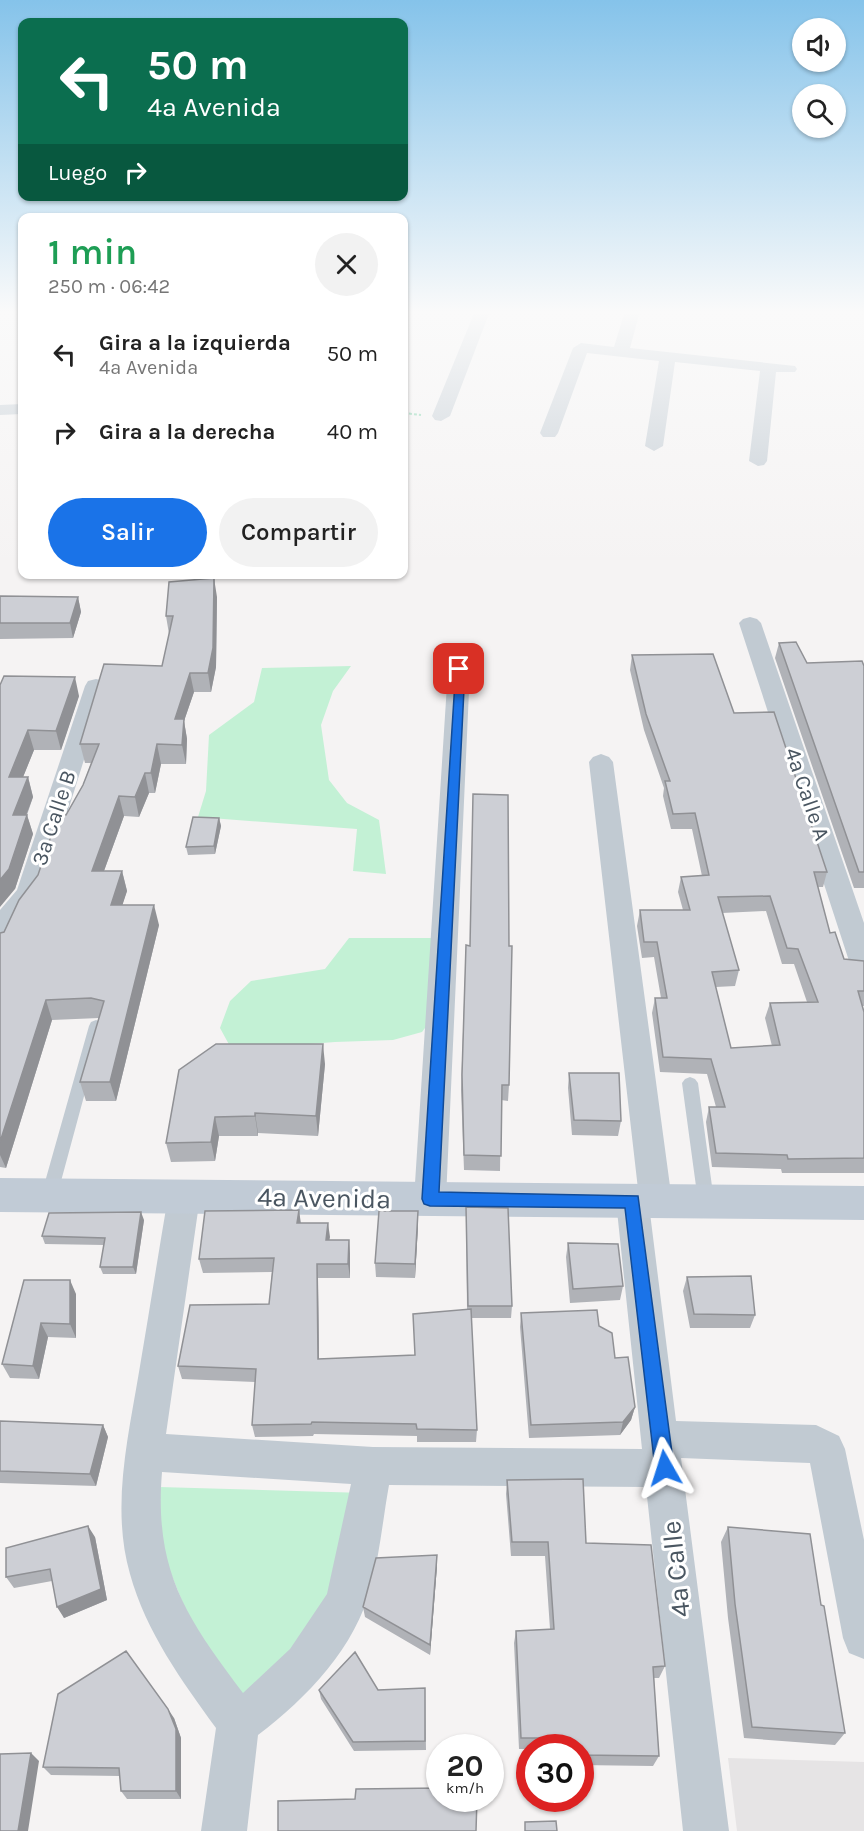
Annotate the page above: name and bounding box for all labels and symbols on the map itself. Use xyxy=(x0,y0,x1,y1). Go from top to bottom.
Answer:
pin xyxy=(433,643,484,694)
street label: 4a Calle A xyxy=(779,744,835,844)
street label: 3a Calle B xyxy=(26,767,82,869)
street label: 4a Avenida xyxy=(257,1181,391,1215)
position arrow xyxy=(633,1436,697,1500)
street label: 4a Calle xyxy=(655,1519,697,1619)
speed limit sign: 30 xyxy=(516,1734,594,1812)

